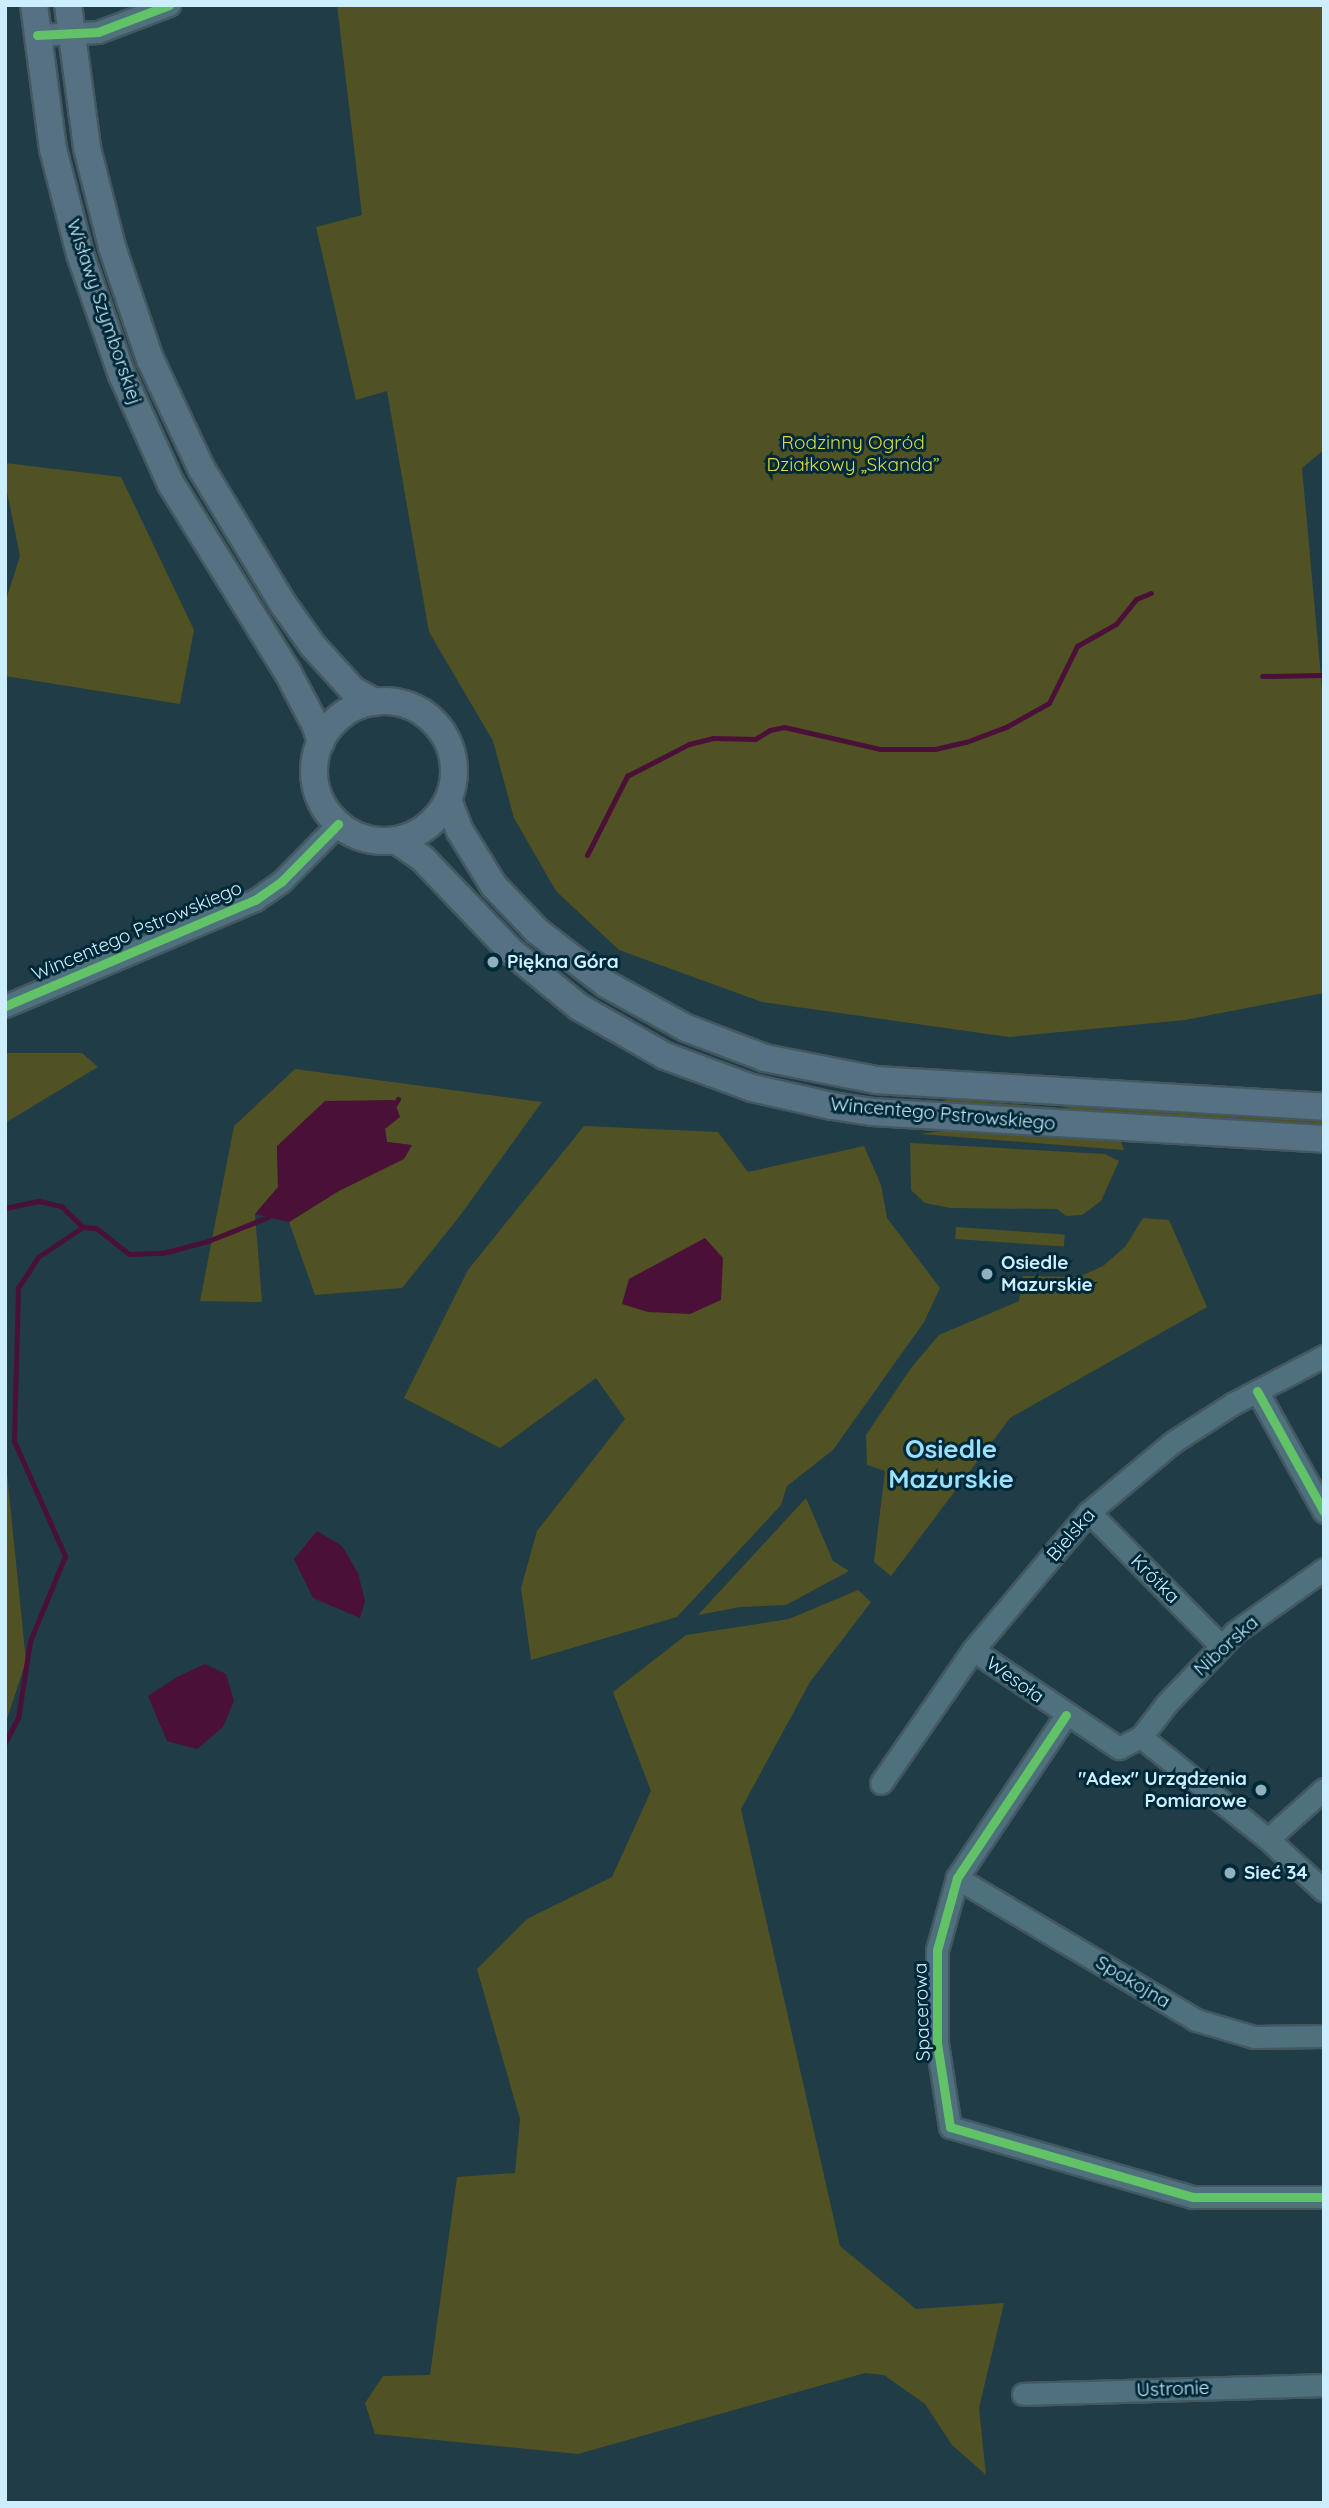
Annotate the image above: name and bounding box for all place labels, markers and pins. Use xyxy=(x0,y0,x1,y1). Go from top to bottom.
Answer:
place label: Piękna Góra xyxy=(507,951,619,973)
marker: Piękna Góra xyxy=(485,954,501,970)
place label: Osiedle Mazurskie xyxy=(1001,1252,1093,1296)
marker: Osiedle Mazurskie xyxy=(979,1266,995,1282)
place label: "Adex" Urządzenia Pomiarowe xyxy=(1078,1768,1247,1812)
marker: "Adex" Urządzenia Pomiarowe xyxy=(1253,1782,1269,1798)
place label: Sieć 34 xyxy=(1244,1862,1308,1884)
marker: Sieć 34 xyxy=(1222,1865,1238,1881)

